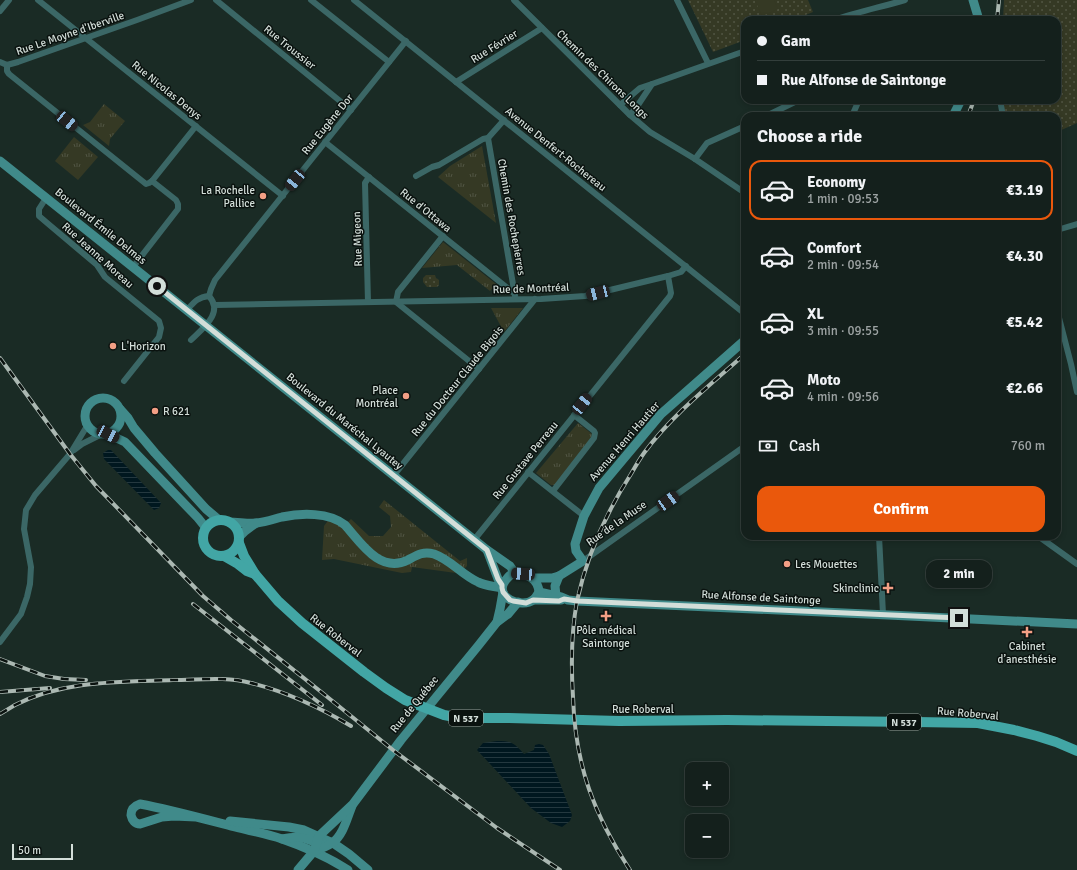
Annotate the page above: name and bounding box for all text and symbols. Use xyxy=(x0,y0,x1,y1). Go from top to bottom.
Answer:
street label: Rue Le Moyne d'Iberville xyxy=(14,9,126,58)
street label: Rue Troussier xyxy=(261,23,318,72)
street label: Rue Février xyxy=(468,27,520,66)
street label: Chemin des Chirons Longs xyxy=(554,27,652,122)
text: Gam xyxy=(781,32,811,50)
street label: Rue Nicolas Denys xyxy=(129,58,204,123)
text: Rue Alfonse de Saintonge xyxy=(781,71,946,89)
street label: Rue Eugène Dor xyxy=(299,91,356,157)
street label: Avenue Denfert-Rochereau xyxy=(503,105,609,194)
car xyxy=(54,109,80,133)
text: Choose a ride xyxy=(757,125,862,147)
street label: Chemin des Rochepierres xyxy=(495,158,528,277)
car xyxy=(283,167,307,193)
icon: car xyxy=(759,172,795,208)
text: Economy xyxy=(807,173,866,191)
text: €3.19 xyxy=(1006,181,1043,199)
place label: La Rochelle Pallice xyxy=(201,184,255,210)
street label: Boulevard Émile Delmas xyxy=(52,185,150,267)
street label: Rue d'Ottawa xyxy=(397,186,454,235)
marker: La Rochelle Pallice xyxy=(258,191,268,201)
text: 1 min · 09:53 xyxy=(807,191,879,207)
street label: Rue Migeon xyxy=(350,211,365,267)
street label: Rue Jeanne Moreau xyxy=(59,220,136,291)
icon: car xyxy=(759,238,795,274)
text: Comfort xyxy=(807,239,861,257)
text: €4.30 xyxy=(1006,247,1043,265)
text: 2 min · 09:54 xyxy=(807,257,879,273)
route start xyxy=(148,277,166,295)
street label: Rue de Montréal xyxy=(492,281,570,296)
car xyxy=(585,284,611,302)
icon: car xyxy=(759,304,795,340)
text: XL xyxy=(807,305,824,323)
text: €5.42 xyxy=(1006,313,1043,331)
street label: Rue du Docteur Claude Bigois xyxy=(409,323,506,439)
text: 3 min · 09:55 xyxy=(807,323,879,339)
place label: L'Horizon xyxy=(121,340,166,353)
marker: L'Horizon xyxy=(108,341,118,351)
street label: Boulevard du Maréchal Lyautey xyxy=(284,370,406,473)
icon: car xyxy=(759,370,795,406)
text: Moto xyxy=(807,371,841,389)
text: €2.66 xyxy=(1006,379,1043,397)
place label: Place Montréal xyxy=(355,384,398,410)
text: 4 min · 09:56 xyxy=(807,389,879,405)
marker: Place Montréal xyxy=(401,391,411,401)
car xyxy=(570,391,594,417)
street label: Avenue Henri Hautier xyxy=(586,399,662,484)
place label: R 621 xyxy=(163,405,190,418)
marker: R 621 xyxy=(150,406,160,416)
street label: Rue Gustave Perreau xyxy=(490,419,561,502)
car xyxy=(95,423,121,445)
icon: cash xyxy=(757,435,779,457)
text: Cash xyxy=(789,437,820,455)
text: 760 m xyxy=(1011,438,1045,454)
button: Confirm xyxy=(757,486,1045,532)
car xyxy=(655,489,681,513)
street label: Rue de la Muse xyxy=(584,498,649,549)
place label: Les Mouettes xyxy=(795,558,857,571)
marker: Les Mouettes xyxy=(782,559,792,569)
callout: 2 min xyxy=(926,560,992,588)
text: 2 min xyxy=(943,566,975,582)
car xyxy=(511,567,535,581)
place label: Skinclinic xyxy=(833,582,879,595)
marker: Skinclinic xyxy=(882,582,894,594)
street label: Rue Alfonse de Saintonge xyxy=(701,588,821,607)
route end xyxy=(950,609,968,627)
marker: Pôle médical Saintonge xyxy=(600,610,612,622)
street label: Rue Roberval xyxy=(307,611,364,660)
place label: Pôle médical Saintonge xyxy=(576,624,636,650)
marker: Cabinet d’anesthésie xyxy=(1021,626,1033,638)
place label: Cabinet d’anesthésie xyxy=(998,640,1056,666)
street label: Rue de Québec xyxy=(388,673,441,735)
street label: Rue Roberval xyxy=(612,703,674,716)
street label: Rue Roberval xyxy=(937,704,999,723)
road number: N 537 xyxy=(449,710,483,726)
road number: N 537 xyxy=(887,714,921,730)
map controls xyxy=(685,762,729,858)
button: + xyxy=(685,762,729,806)
button: − xyxy=(685,814,729,858)
scale bar xyxy=(12,842,73,861)
text: 50 m xyxy=(18,844,41,857)

